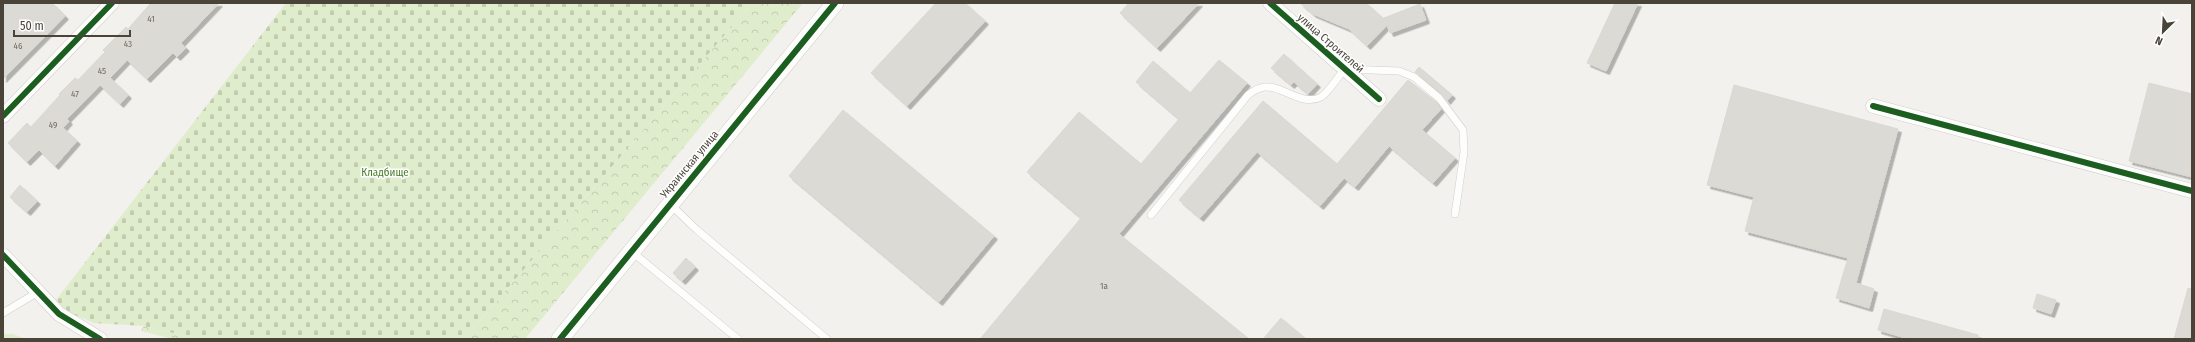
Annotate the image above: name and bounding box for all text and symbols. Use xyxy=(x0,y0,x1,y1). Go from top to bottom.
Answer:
street label: улица Строителей xyxy=(1295,11,1367,76)
scale bar xyxy=(14,12,130,38)
north arrow xyxy=(2143,12,2183,52)
house number: 41 xyxy=(147,14,155,24)
text: 50 m xyxy=(20,19,44,33)
text: N xyxy=(2153,33,2165,48)
house number: 43 xyxy=(124,39,132,49)
house number: 46 xyxy=(14,41,23,51)
house number: 45 xyxy=(98,66,106,76)
house number: 47 xyxy=(71,89,79,99)
house number: 49 xyxy=(49,120,57,130)
street label: Украинская улица xyxy=(657,128,721,201)
park label: Кладбище xyxy=(361,166,409,179)
house number: 1а xyxy=(1100,281,1109,291)

